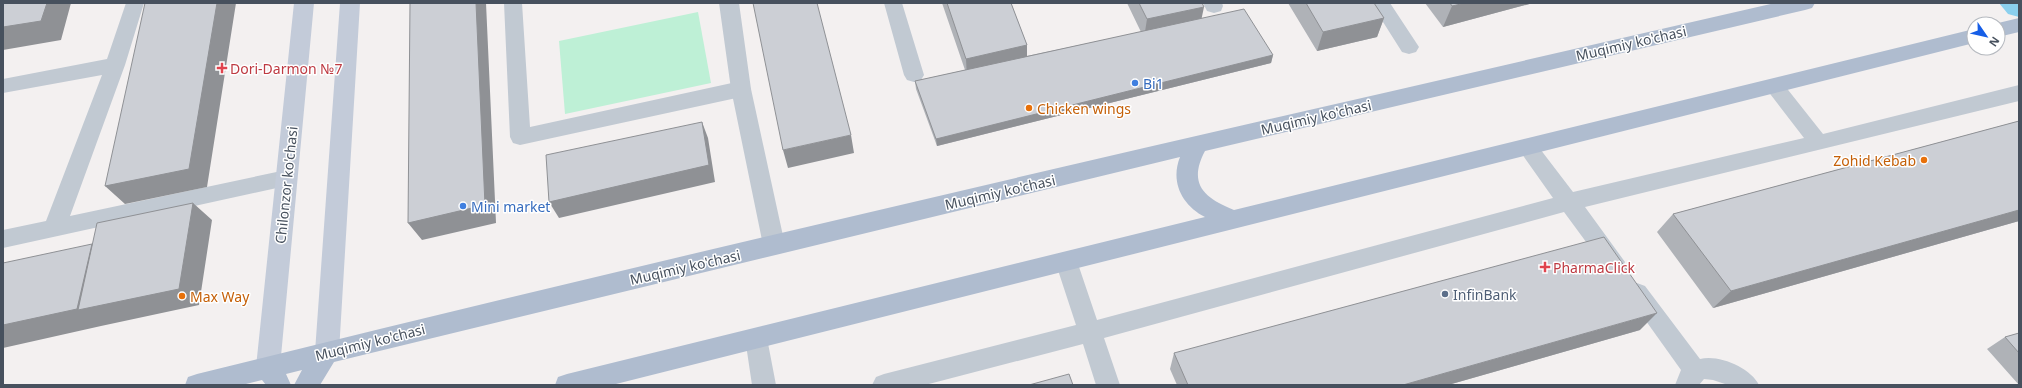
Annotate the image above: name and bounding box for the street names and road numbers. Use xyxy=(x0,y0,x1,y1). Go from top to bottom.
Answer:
street label: Muqimiy ko'chasi xyxy=(1574,21,1688,65)
street label: Muqimiy ko'chasi xyxy=(1259,95,1373,139)
street label: Chilonzor ko'chasi xyxy=(270,125,302,245)
street label: Muqimiy ko'chasi xyxy=(943,170,1057,214)
street label: Muqimiy ko'chasi xyxy=(628,245,742,289)
street label: Muqimiy ko'chasi xyxy=(313,319,427,365)

